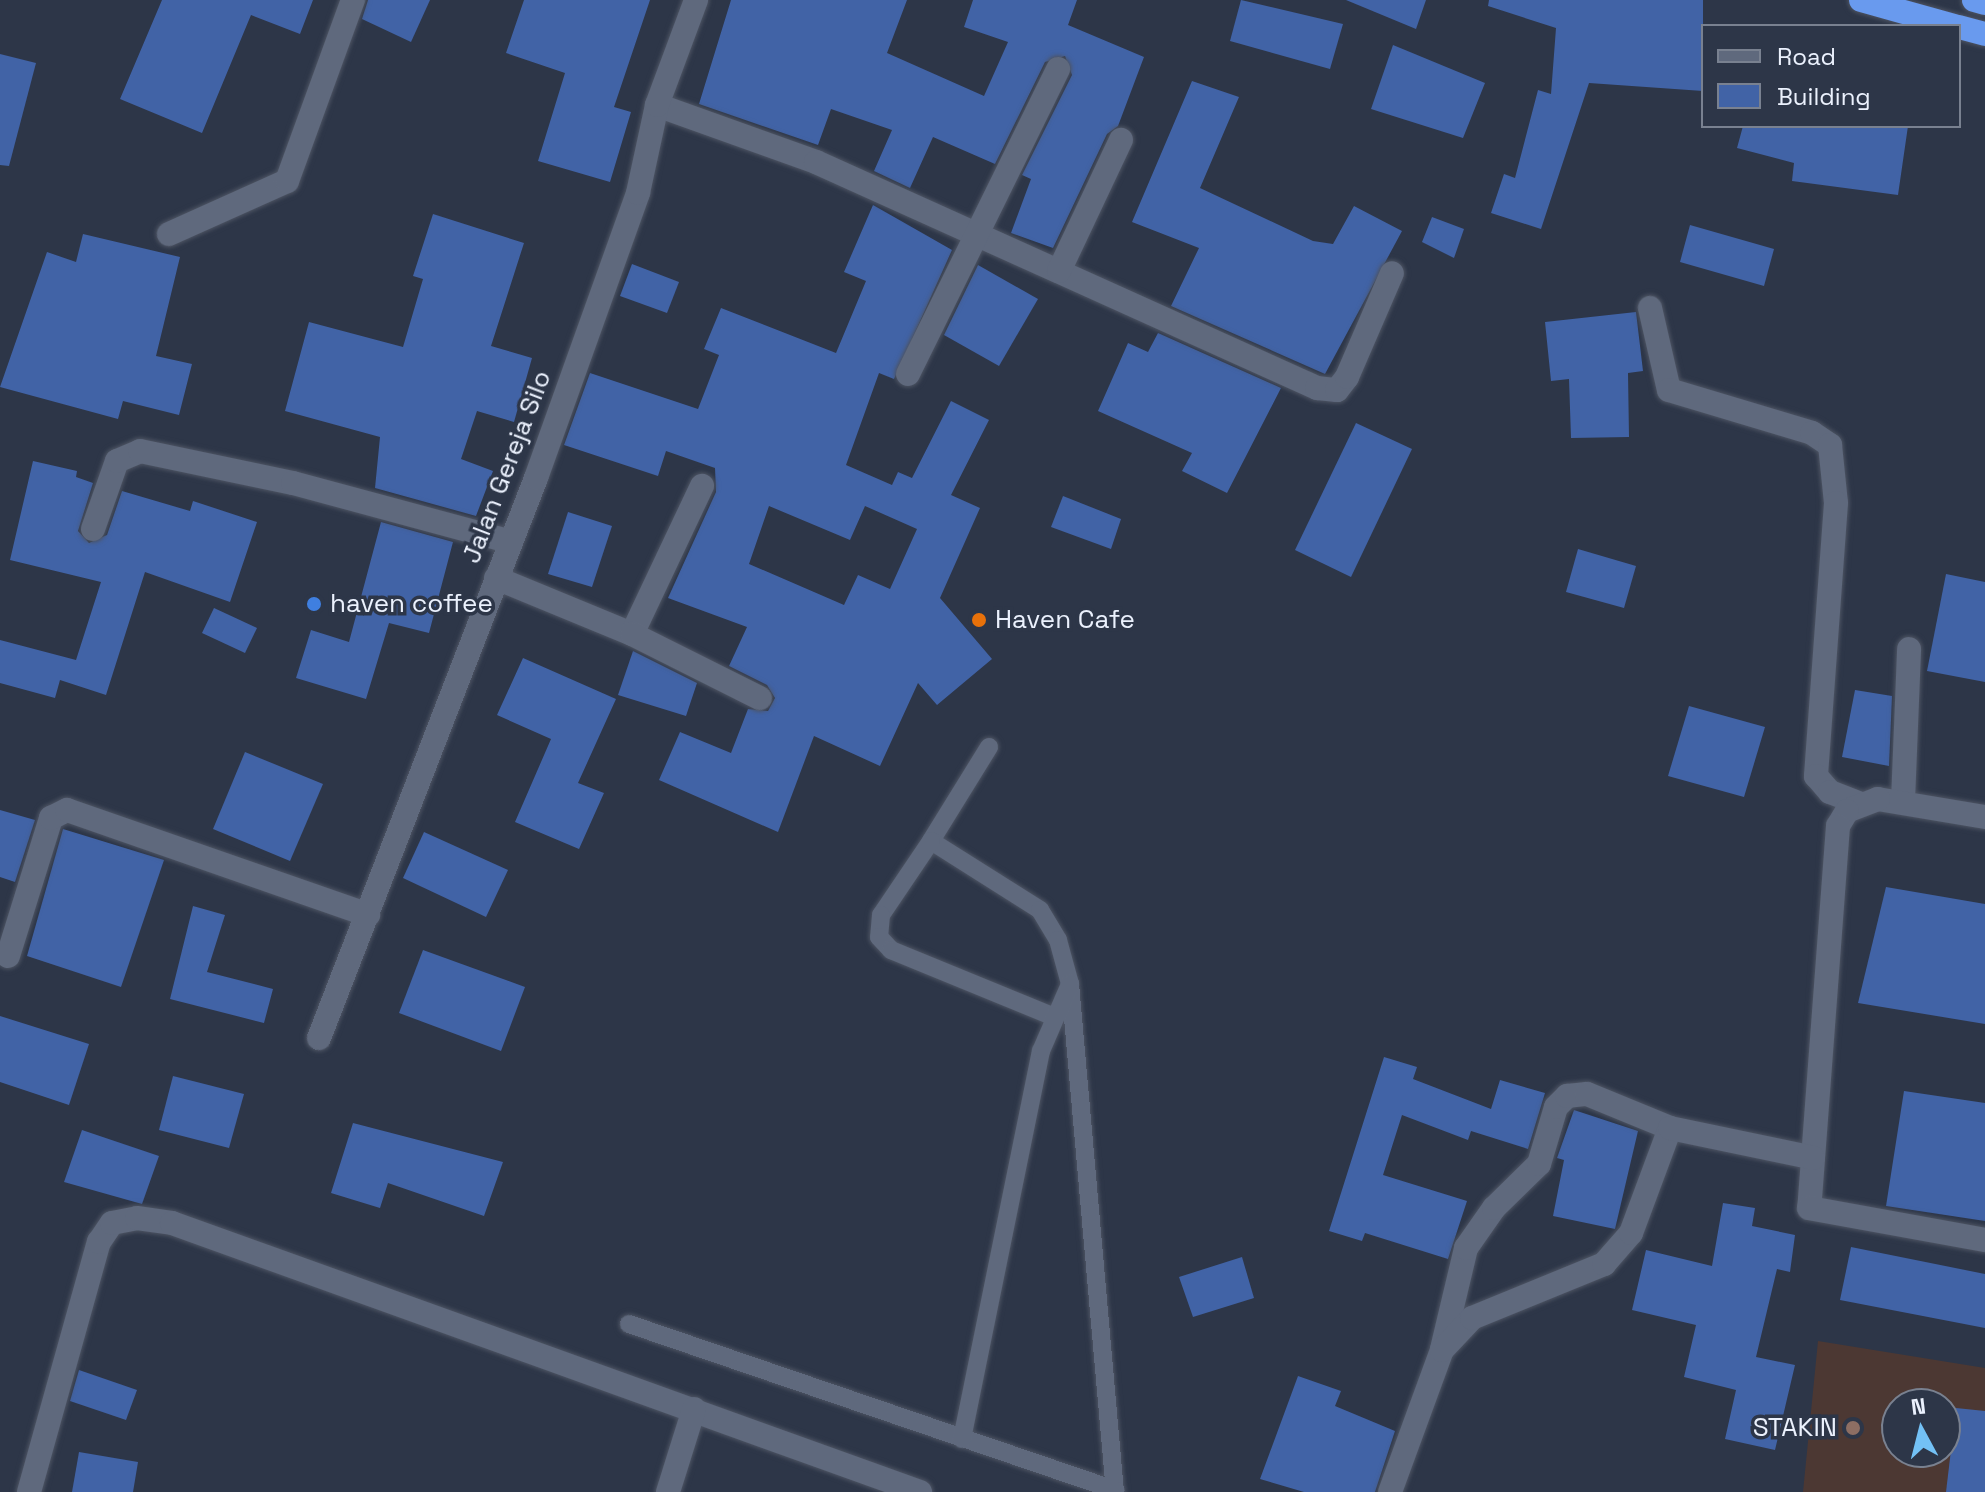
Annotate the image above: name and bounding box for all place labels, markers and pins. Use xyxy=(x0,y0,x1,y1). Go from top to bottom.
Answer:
place label: haven coffee xyxy=(330,588,493,620)
marker: haven coffee xyxy=(305,595,323,613)
place label: Haven Cafe xyxy=(995,604,1135,636)
marker: Haven Cafe xyxy=(970,611,988,629)
place label: STAKIN xyxy=(1753,1412,1837,1444)
marker: STAKIN xyxy=(1844,1419,1862,1437)

